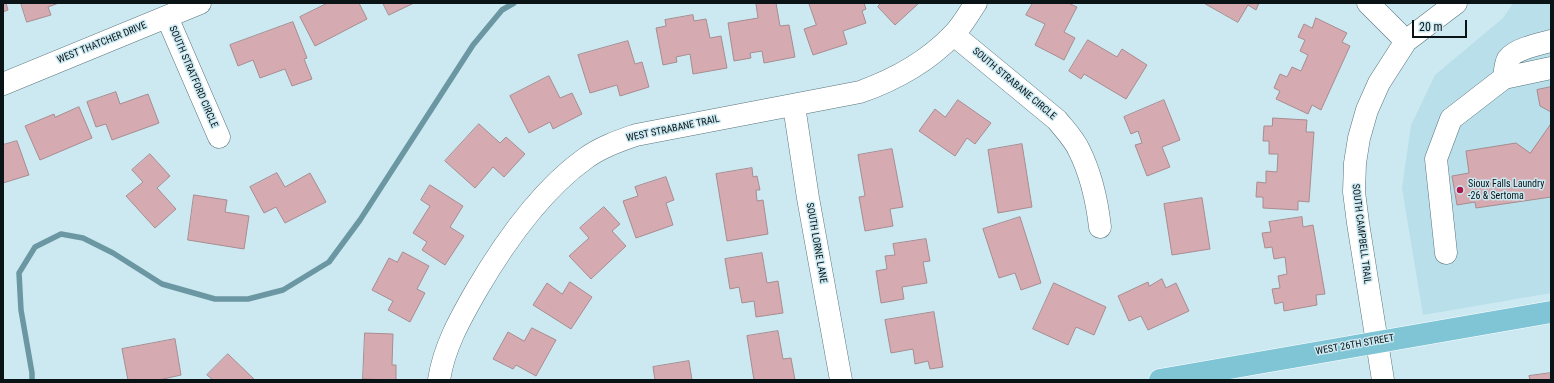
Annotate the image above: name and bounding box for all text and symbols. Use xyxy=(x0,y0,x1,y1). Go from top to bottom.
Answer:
scale bar xyxy=(1414,12,1469,38)
street label: WEST THATCHER DRIVE xyxy=(55,20,149,66)
text: 20 m xyxy=(1419,20,1443,34)
street label: SOUTH STRATFORD CIRCLE xyxy=(166,24,220,130)
street label: SOUTH STRABANE CIRCLE xyxy=(970,45,1058,123)
street label: WEST STRABANE TRAIL xyxy=(625,113,721,145)
place label: Sioux Falls Laundry -26 & Sertoma xyxy=(1468,178,1544,202)
street label: SOUTH CAMPBELL TRAIL xyxy=(1349,183,1373,285)
marker: Sioux Falls Laundry -26 & Sertoma xyxy=(1455,185,1465,195)
street label: SOUTH LORNE LANE xyxy=(803,202,829,284)
street label: WEST 26TH STREET xyxy=(1315,332,1395,358)

